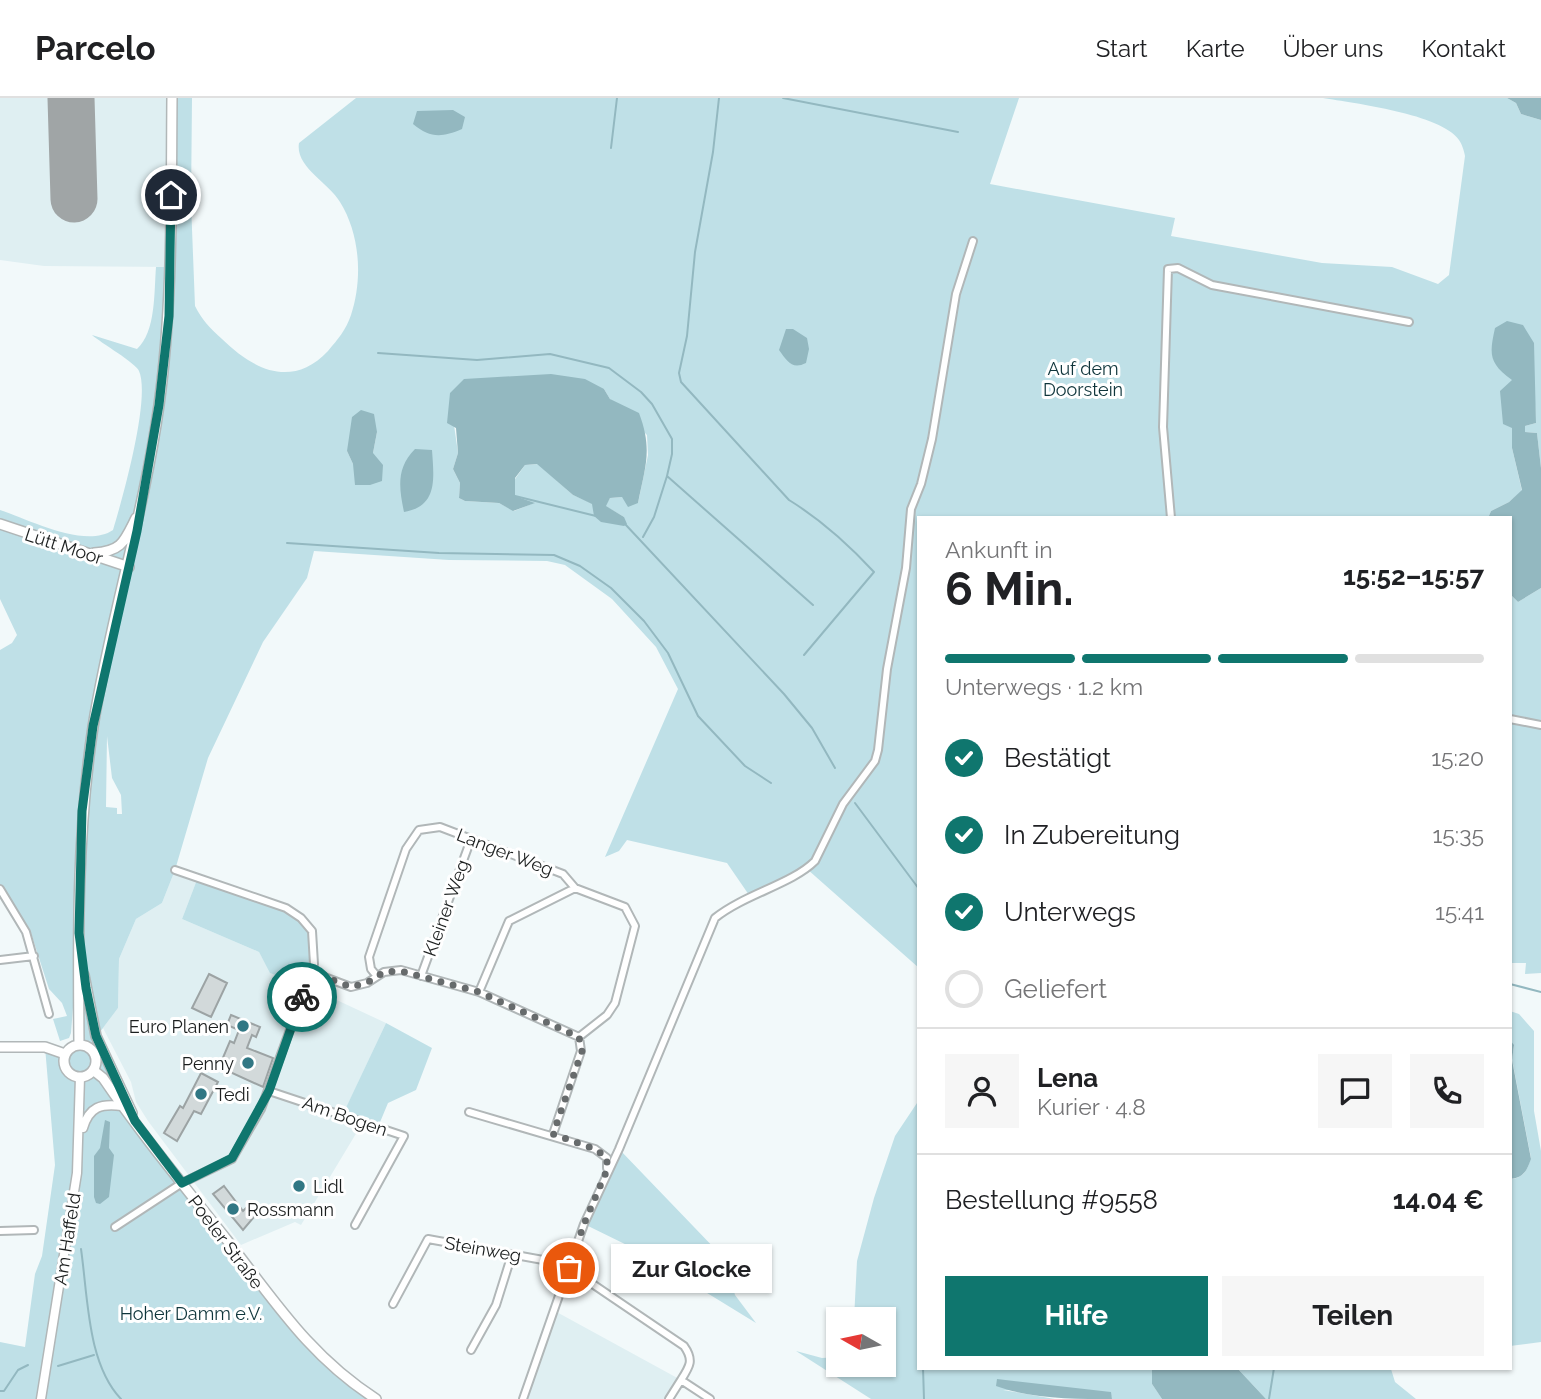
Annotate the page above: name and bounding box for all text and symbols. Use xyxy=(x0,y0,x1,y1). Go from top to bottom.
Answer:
text: Parcelo xyxy=(35,29,156,68)
text: Start xyxy=(1096,34,1148,63)
text: Karte xyxy=(1186,34,1245,63)
text: Über uns xyxy=(1283,34,1383,63)
text: Kontakt xyxy=(1421,34,1506,63)
pin xyxy=(141,165,201,225)
icon: home xyxy=(152,176,190,214)
park label: Auf dem Doorstein xyxy=(1043,358,1123,400)
street label: Lütt Moor xyxy=(22,523,106,569)
text: Ankunft in xyxy=(945,536,1053,563)
text: 15:52–15:57 xyxy=(1343,561,1484,591)
text: 6 Min. xyxy=(945,562,1074,616)
text: Unterwegs · 1.2 km xyxy=(945,673,1143,700)
icon: check xyxy=(945,739,983,777)
text: Bestätigt xyxy=(1004,743,1111,773)
text: 15:20 xyxy=(1431,744,1484,771)
icon: check xyxy=(945,816,983,854)
text: In Zubereitung xyxy=(1004,820,1180,850)
text: 15:35 xyxy=(1432,821,1484,848)
street label: Langer Weg xyxy=(454,824,556,880)
street label: Kleiner Weg xyxy=(419,857,473,959)
icon: check xyxy=(945,893,983,931)
text: Unterwegs xyxy=(1004,897,1136,927)
text: 15:41 xyxy=(1435,898,1484,925)
courier xyxy=(267,962,337,1032)
text: Geliefert xyxy=(1004,974,1107,1004)
icon: bike xyxy=(283,978,321,1016)
place label: Euro Planen xyxy=(129,1016,229,1037)
marker: Euro Planen xyxy=(235,1018,251,1034)
place label: Penny xyxy=(182,1053,234,1074)
button: person xyxy=(945,1054,1019,1128)
button: chat xyxy=(1318,1054,1392,1128)
button: phone xyxy=(1410,1054,1484,1128)
marker: Penny xyxy=(240,1055,256,1071)
text: Lena xyxy=(1037,1063,1098,1093)
place label: Tedi xyxy=(215,1084,250,1105)
marker: Tedi xyxy=(193,1086,209,1102)
street label: Am Bogen xyxy=(300,1092,390,1140)
text: Kurier · 4.8 xyxy=(1037,1093,1146,1120)
place label: Lidl xyxy=(313,1176,344,1197)
marker: Lidl xyxy=(291,1178,307,1194)
text: Bestellung #9558 xyxy=(945,1185,1158,1215)
text: 14.04 € xyxy=(1393,1185,1484,1215)
street label: Am Haffeld xyxy=(49,1191,85,1287)
street label: Poeler Straße xyxy=(184,1191,268,1293)
place label: Rossmann xyxy=(247,1199,334,1220)
marker: Rossmann xyxy=(225,1201,241,1217)
street label: Steinweg xyxy=(443,1232,523,1266)
pin xyxy=(539,1238,599,1298)
callout: Zur Glocke xyxy=(611,1244,772,1292)
icon: bag xyxy=(550,1249,588,1287)
text: Zur Glocke xyxy=(632,1255,751,1282)
button: Hilfe xyxy=(945,1276,1208,1356)
button: Teilen xyxy=(1222,1276,1484,1356)
park label: Hoher Damm e.V. xyxy=(120,1303,262,1324)
north arrow xyxy=(826,1307,896,1377)
map controls xyxy=(826,1307,896,1377)

